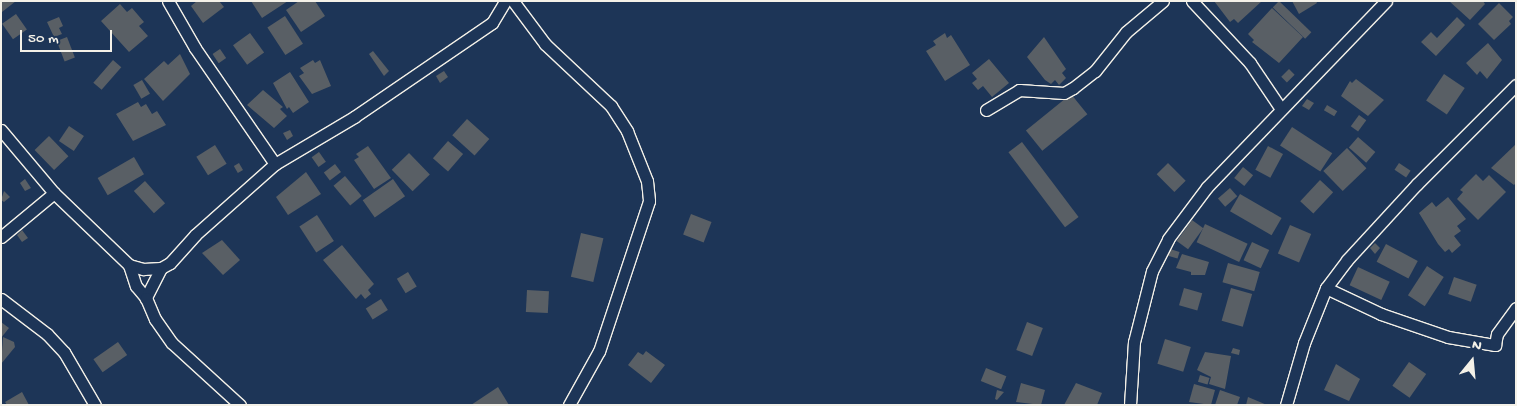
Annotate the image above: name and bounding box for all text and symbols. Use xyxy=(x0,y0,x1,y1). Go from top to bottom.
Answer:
scale bar xyxy=(22,20,115,52)
text: 50 m xyxy=(28,30,59,48)
north arrow xyxy=(1447,336,1497,386)
text: N xyxy=(1470,337,1483,356)

